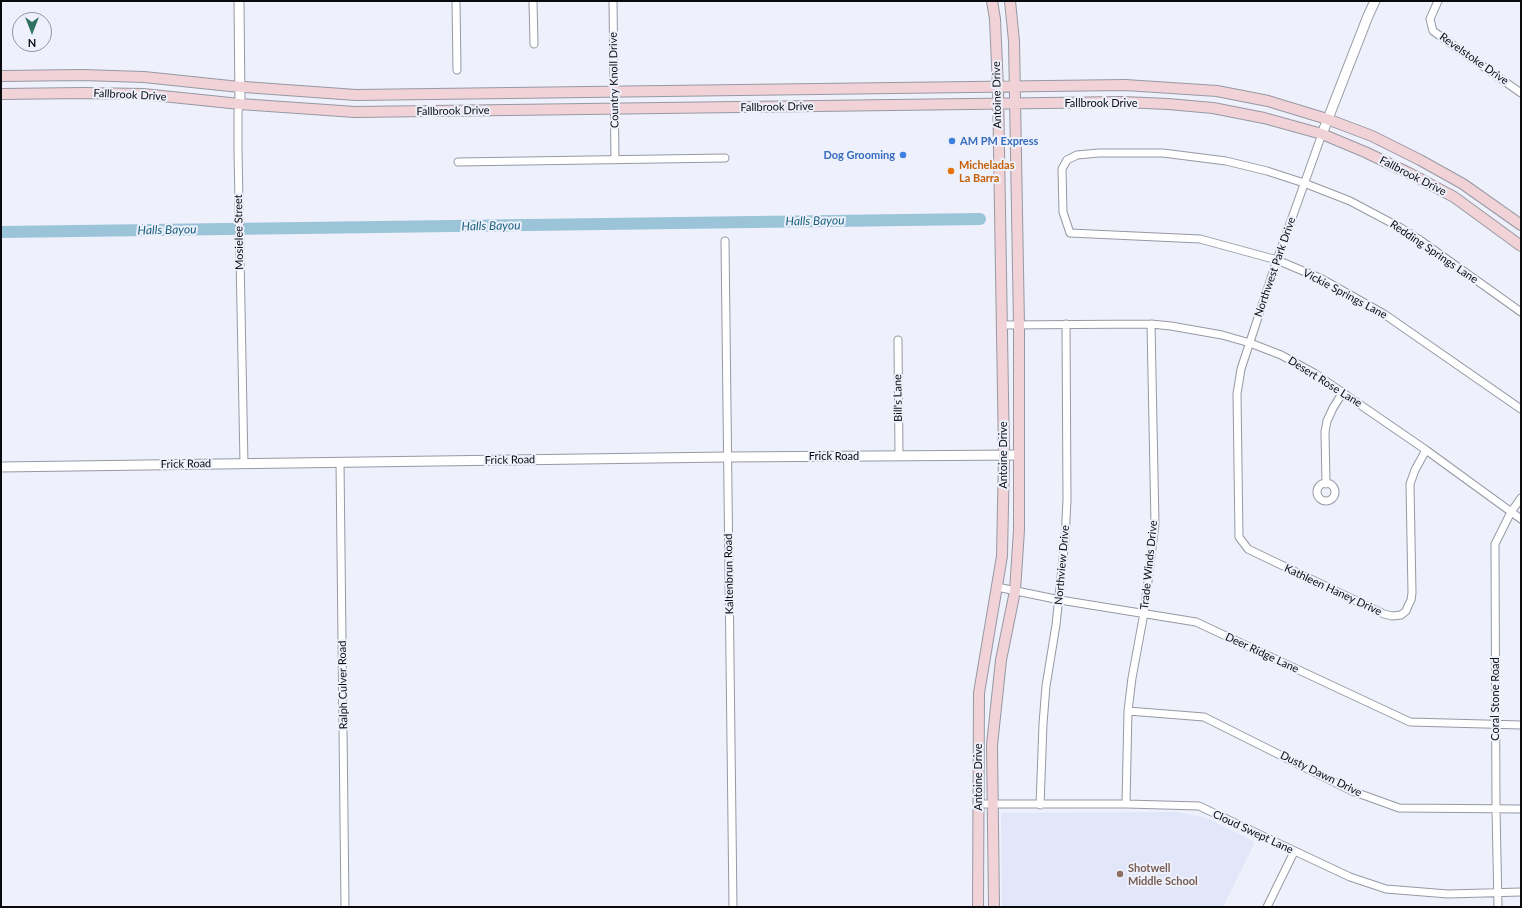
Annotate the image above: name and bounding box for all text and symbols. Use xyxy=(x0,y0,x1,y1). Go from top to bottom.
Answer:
north arrow xyxy=(12,12,52,52)
street label: Revelstoke Drive xyxy=(1437,30,1511,88)
street label: Country Knoll Drive xyxy=(607,32,621,128)
text: N xyxy=(28,37,36,50)
street label: Antoine Drive xyxy=(990,61,1004,129)
street label: Fallbrook Drive xyxy=(93,86,167,104)
street label: Fallbrook Drive xyxy=(1064,96,1138,110)
street label: Fallbrook Drive xyxy=(740,100,814,114)
street label: Fallbrook Drive xyxy=(416,104,490,118)
place label: AM PM Express xyxy=(960,134,1038,148)
marker: AM PM Express xyxy=(947,136,957,146)
place label: Dog Grooming xyxy=(823,148,895,162)
marker: Dog Grooming xyxy=(898,150,908,160)
street label: Fallbrook Drive xyxy=(1377,154,1449,198)
place label: Micheladas La Barra xyxy=(959,158,1014,184)
marker: Micheladas La Barra xyxy=(946,166,956,176)
street label: Mosielee Street xyxy=(232,194,246,270)
water label: Halls Bayou xyxy=(785,213,845,229)
street label: Northwest Park Drive xyxy=(1252,215,1298,319)
water label: Halls Bayou xyxy=(461,218,521,234)
street label: Redding Springs Lane xyxy=(1388,218,1480,286)
water label: Halls Bayou xyxy=(137,222,197,238)
street label: Vickie Springs Lane xyxy=(1301,266,1389,322)
street label: Desert Rose Lane xyxy=(1286,354,1364,410)
street label: Bill's Lane xyxy=(891,374,905,422)
street label: Antoine Drive xyxy=(996,421,1010,489)
street label: Frick Road xyxy=(809,449,859,463)
street label: Frick Road xyxy=(485,453,535,467)
street label: Frick Road xyxy=(161,457,211,471)
street label: Trade Winds Drive xyxy=(1138,520,1160,610)
street label: Northview Drive xyxy=(1052,524,1072,606)
street label: Kaltenbrun Road xyxy=(722,533,736,615)
street label: Kathleen Haney Drive xyxy=(1282,562,1384,618)
street label: Deer Ridge Lane xyxy=(1223,630,1301,676)
street label: Ralph Culver Road xyxy=(336,641,350,729)
street label: Coral Stone Road xyxy=(1488,657,1502,741)
street label: Antoine Drive xyxy=(971,743,985,811)
street label: Dusty Dawn Drive xyxy=(1278,749,1364,799)
street label: Cloud Swept Lane xyxy=(1211,808,1295,856)
place label: Shotwell Middle School xyxy=(1128,861,1198,887)
marker: Shotwell Middle School xyxy=(1115,869,1125,879)

